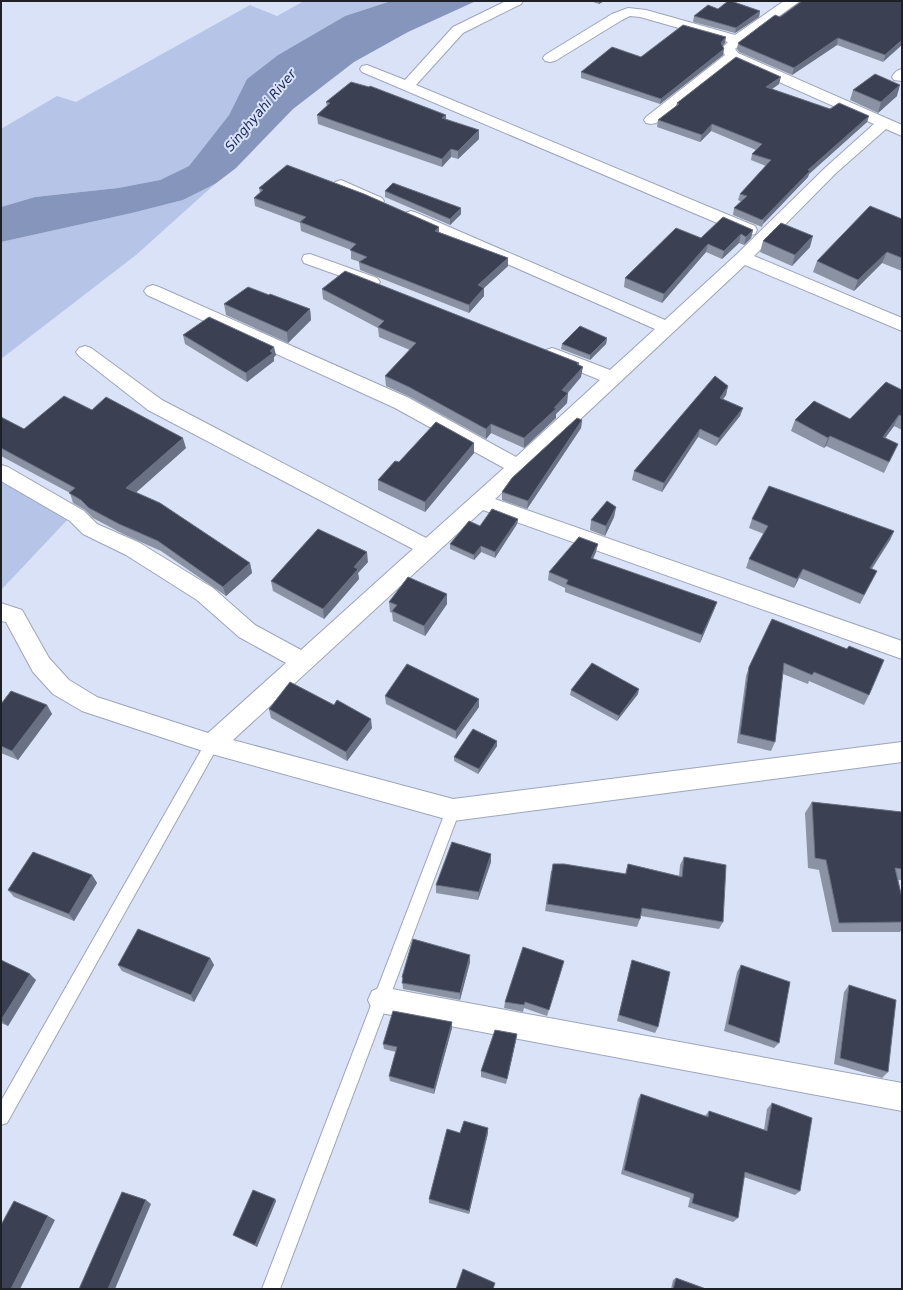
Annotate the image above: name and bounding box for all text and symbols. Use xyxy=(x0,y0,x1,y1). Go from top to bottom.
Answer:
water label: Singhyahi River xyxy=(222,65,300,154)

